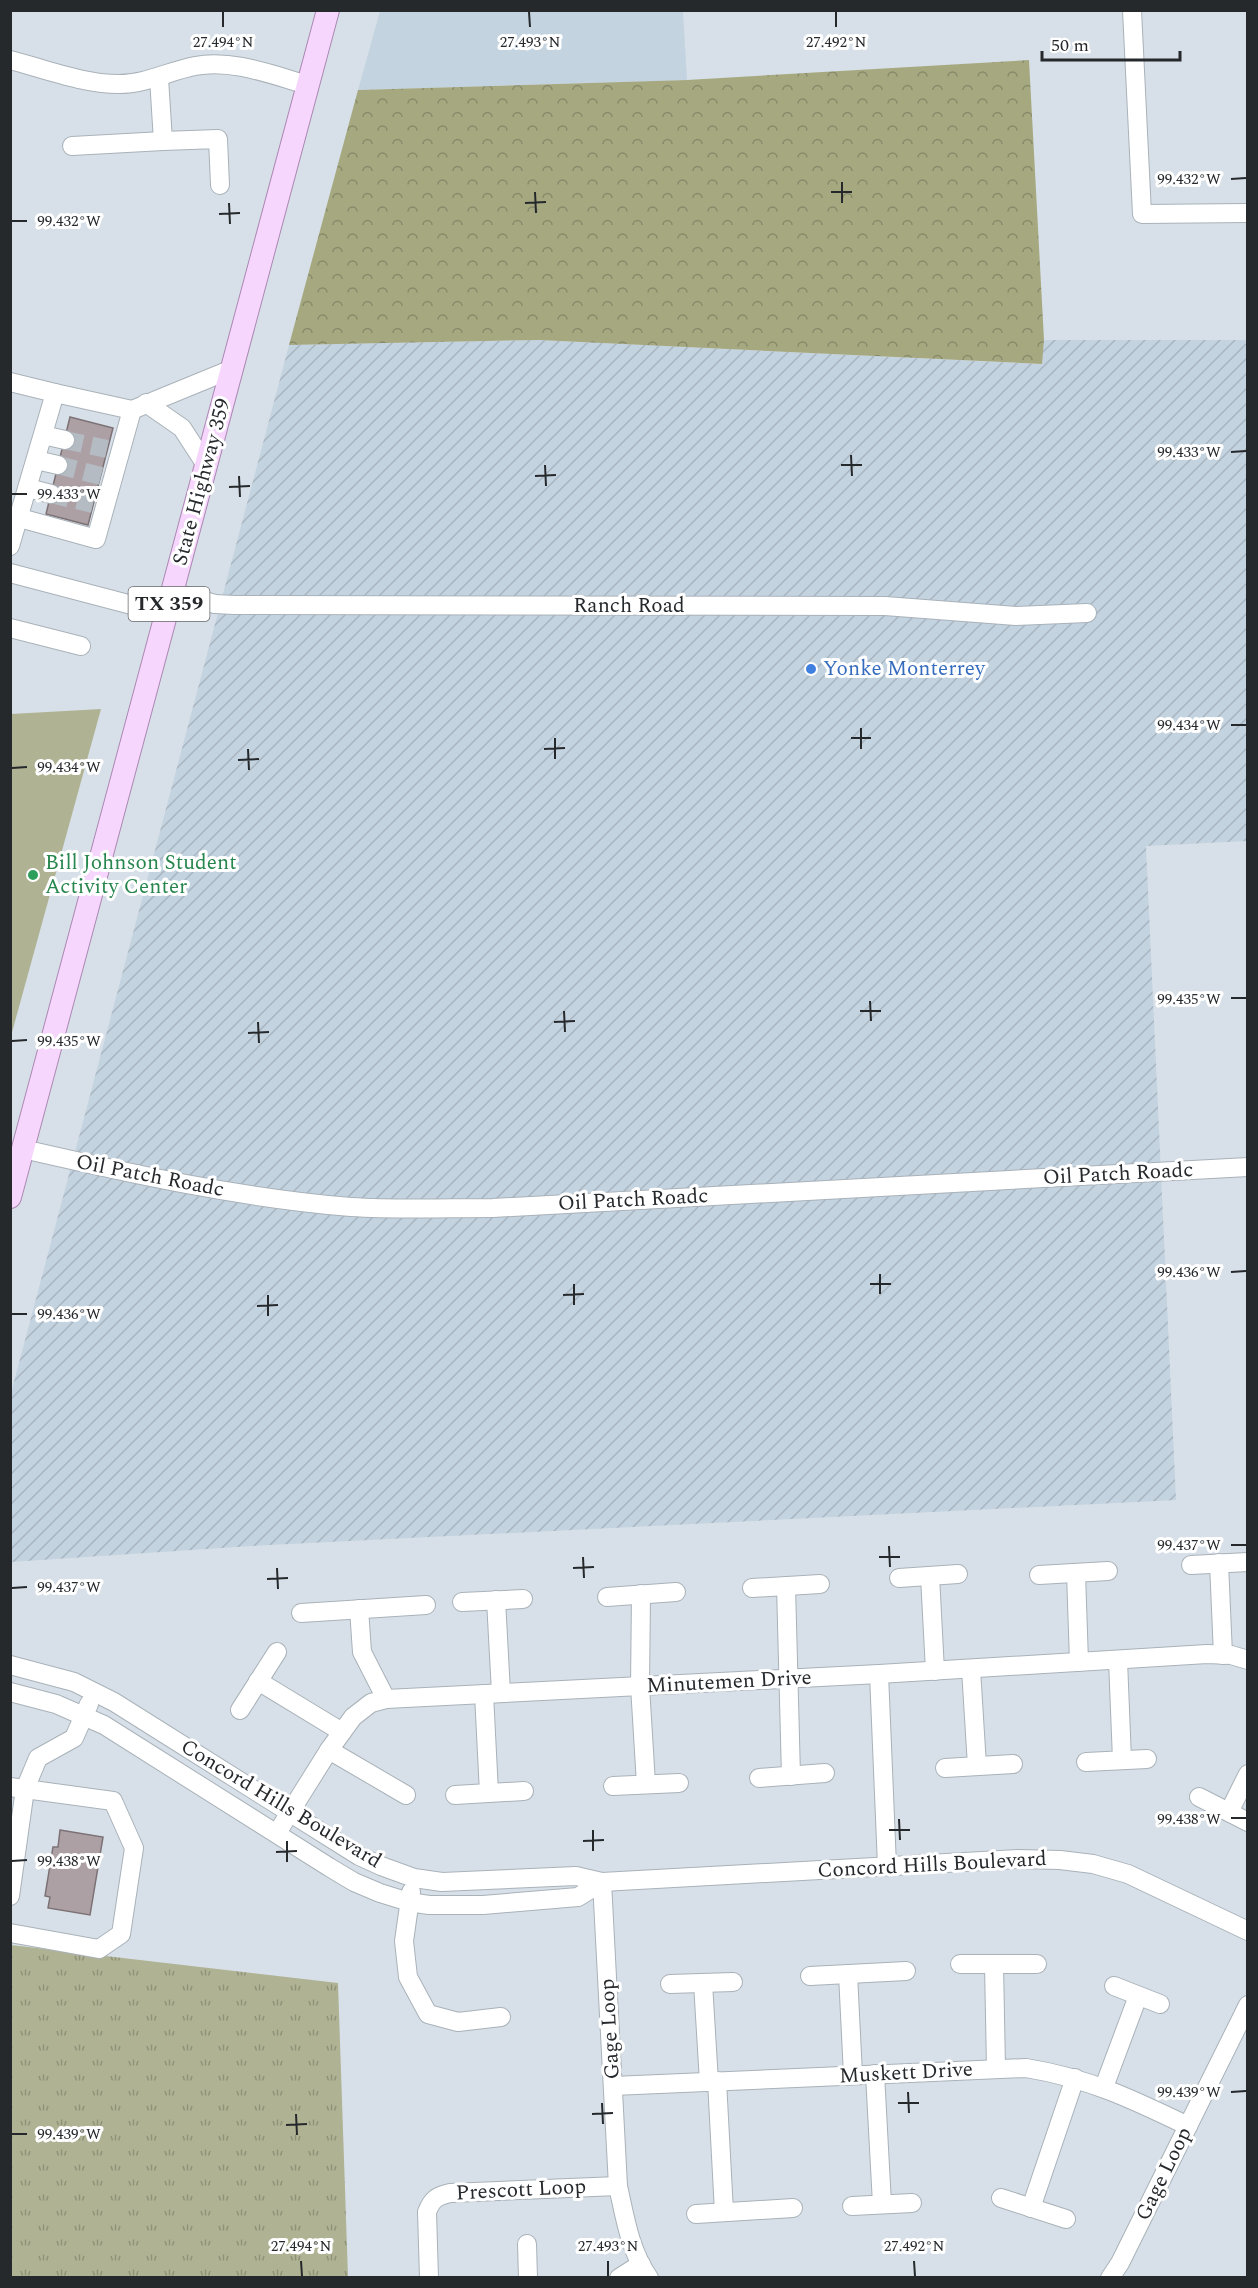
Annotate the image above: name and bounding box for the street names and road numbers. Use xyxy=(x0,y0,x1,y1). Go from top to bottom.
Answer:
street label: State Highway 359 xyxy=(164,395,240,569)
road number: TX 359 xyxy=(128,587,210,621)
street label: Ranch Road xyxy=(573,590,685,622)
street label: Oil Patch Roadc xyxy=(73,1146,227,1206)
street label: Oil Patch Roadc xyxy=(1042,1154,1194,1194)
street label: Oil Patch Roadc xyxy=(557,1180,709,1220)
street label: Minutemen Drive xyxy=(646,1662,812,1702)
street label: Concord Hills Boulevard xyxy=(174,1731,388,1877)
street label: Concord Hills Boulevard xyxy=(816,1843,1048,1887)
street label: Gage Loop xyxy=(591,1978,629,2080)
street label: Muskett Drive xyxy=(838,2054,974,2092)
street label: Gage Loop xyxy=(1127,2122,1201,2226)
street label: Prescott Loop xyxy=(455,2171,587,2209)

